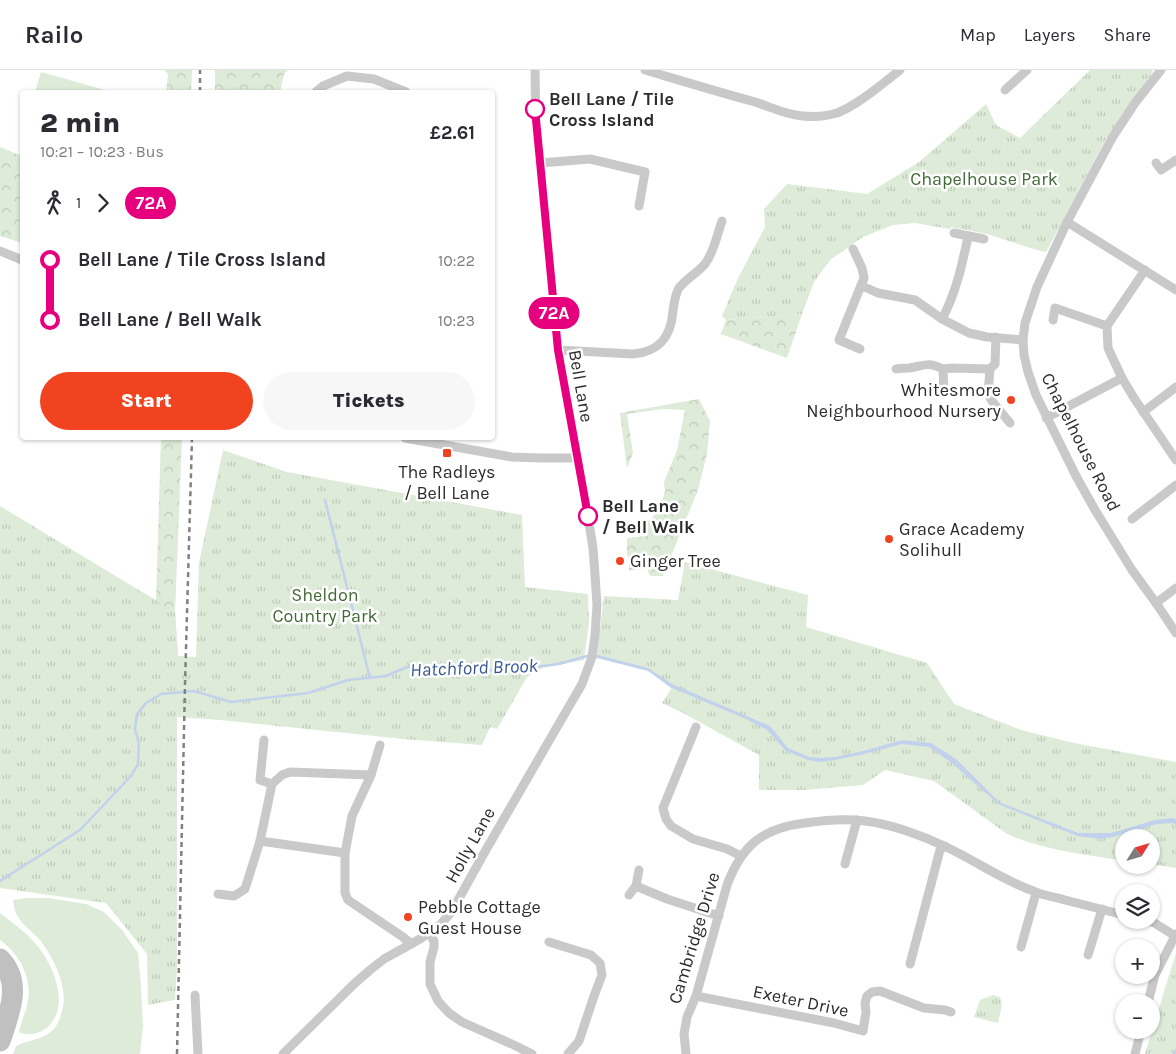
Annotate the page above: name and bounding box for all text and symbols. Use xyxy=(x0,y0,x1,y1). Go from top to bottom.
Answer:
text: Railo xyxy=(25,21,83,49)
text: Map xyxy=(960,24,996,46)
text: Layers xyxy=(1024,24,1076,46)
text: Share xyxy=(1104,24,1151,46)
place label: Bell Lane / Tile Cross Island xyxy=(549,88,674,131)
marker: Bell Lane / Tile Cross Island xyxy=(525,99,545,119)
text: 2 min xyxy=(40,106,120,139)
text: £2.61 xyxy=(430,122,475,144)
text: 10:21 – 10:23 · Bus xyxy=(40,142,164,161)
park label: Chapelhouse Park xyxy=(910,168,1058,190)
icon: walk xyxy=(40,189,68,217)
icon: forward xyxy=(89,189,117,217)
text: 72A xyxy=(135,192,166,214)
text: 1 xyxy=(76,193,81,212)
text: Bell Lane / Tile Cross Island xyxy=(78,249,326,271)
text: 10:22 xyxy=(438,251,475,270)
line badge: 72A xyxy=(525,297,583,329)
text: 72A xyxy=(538,302,570,324)
text: Bell Lane / Bell Walk xyxy=(78,309,262,331)
text: 10:23 xyxy=(438,311,475,330)
street label: Bell Lane xyxy=(564,348,598,424)
street label: Chapelhouse Road xyxy=(1037,369,1125,515)
button: Start xyxy=(40,372,253,430)
button: Tickets xyxy=(263,372,475,430)
place label: Whitesmore Neighbourhood Nursery xyxy=(806,379,1002,422)
marker: Whitesmore Neighbourhood Nursery xyxy=(1005,394,1017,406)
marker: The Radleys / Bell Lane xyxy=(441,447,453,459)
place label: The Radleys / Bell Lane xyxy=(398,461,496,504)
place label: Bell Lane / Bell Walk xyxy=(602,495,695,538)
marker: Bell Lane / Bell Walk xyxy=(578,506,598,526)
place label: Grace Academy Solihull xyxy=(899,518,1025,561)
marker: Grace Academy Solihull xyxy=(883,533,895,545)
place label: Ginger Tree xyxy=(630,550,721,572)
marker: Ginger Tree xyxy=(614,555,626,567)
park label: Sheldon Country Park xyxy=(272,584,378,627)
water label: Hatchford Brook xyxy=(410,655,539,681)
street label: Holly Lane xyxy=(440,803,500,887)
north arrow xyxy=(1115,829,1160,874)
map controls xyxy=(1115,829,1160,1039)
street label: Cambridge Drive xyxy=(663,869,725,1007)
button: layers xyxy=(1115,884,1160,929)
place label: Pebble Cottage Guest House xyxy=(418,896,541,939)
marker: Pebble Cottage Guest House xyxy=(402,911,414,923)
button: + xyxy=(1115,939,1160,984)
street label: Exeter Drive xyxy=(751,980,851,1022)
button: − xyxy=(1115,994,1160,1039)

